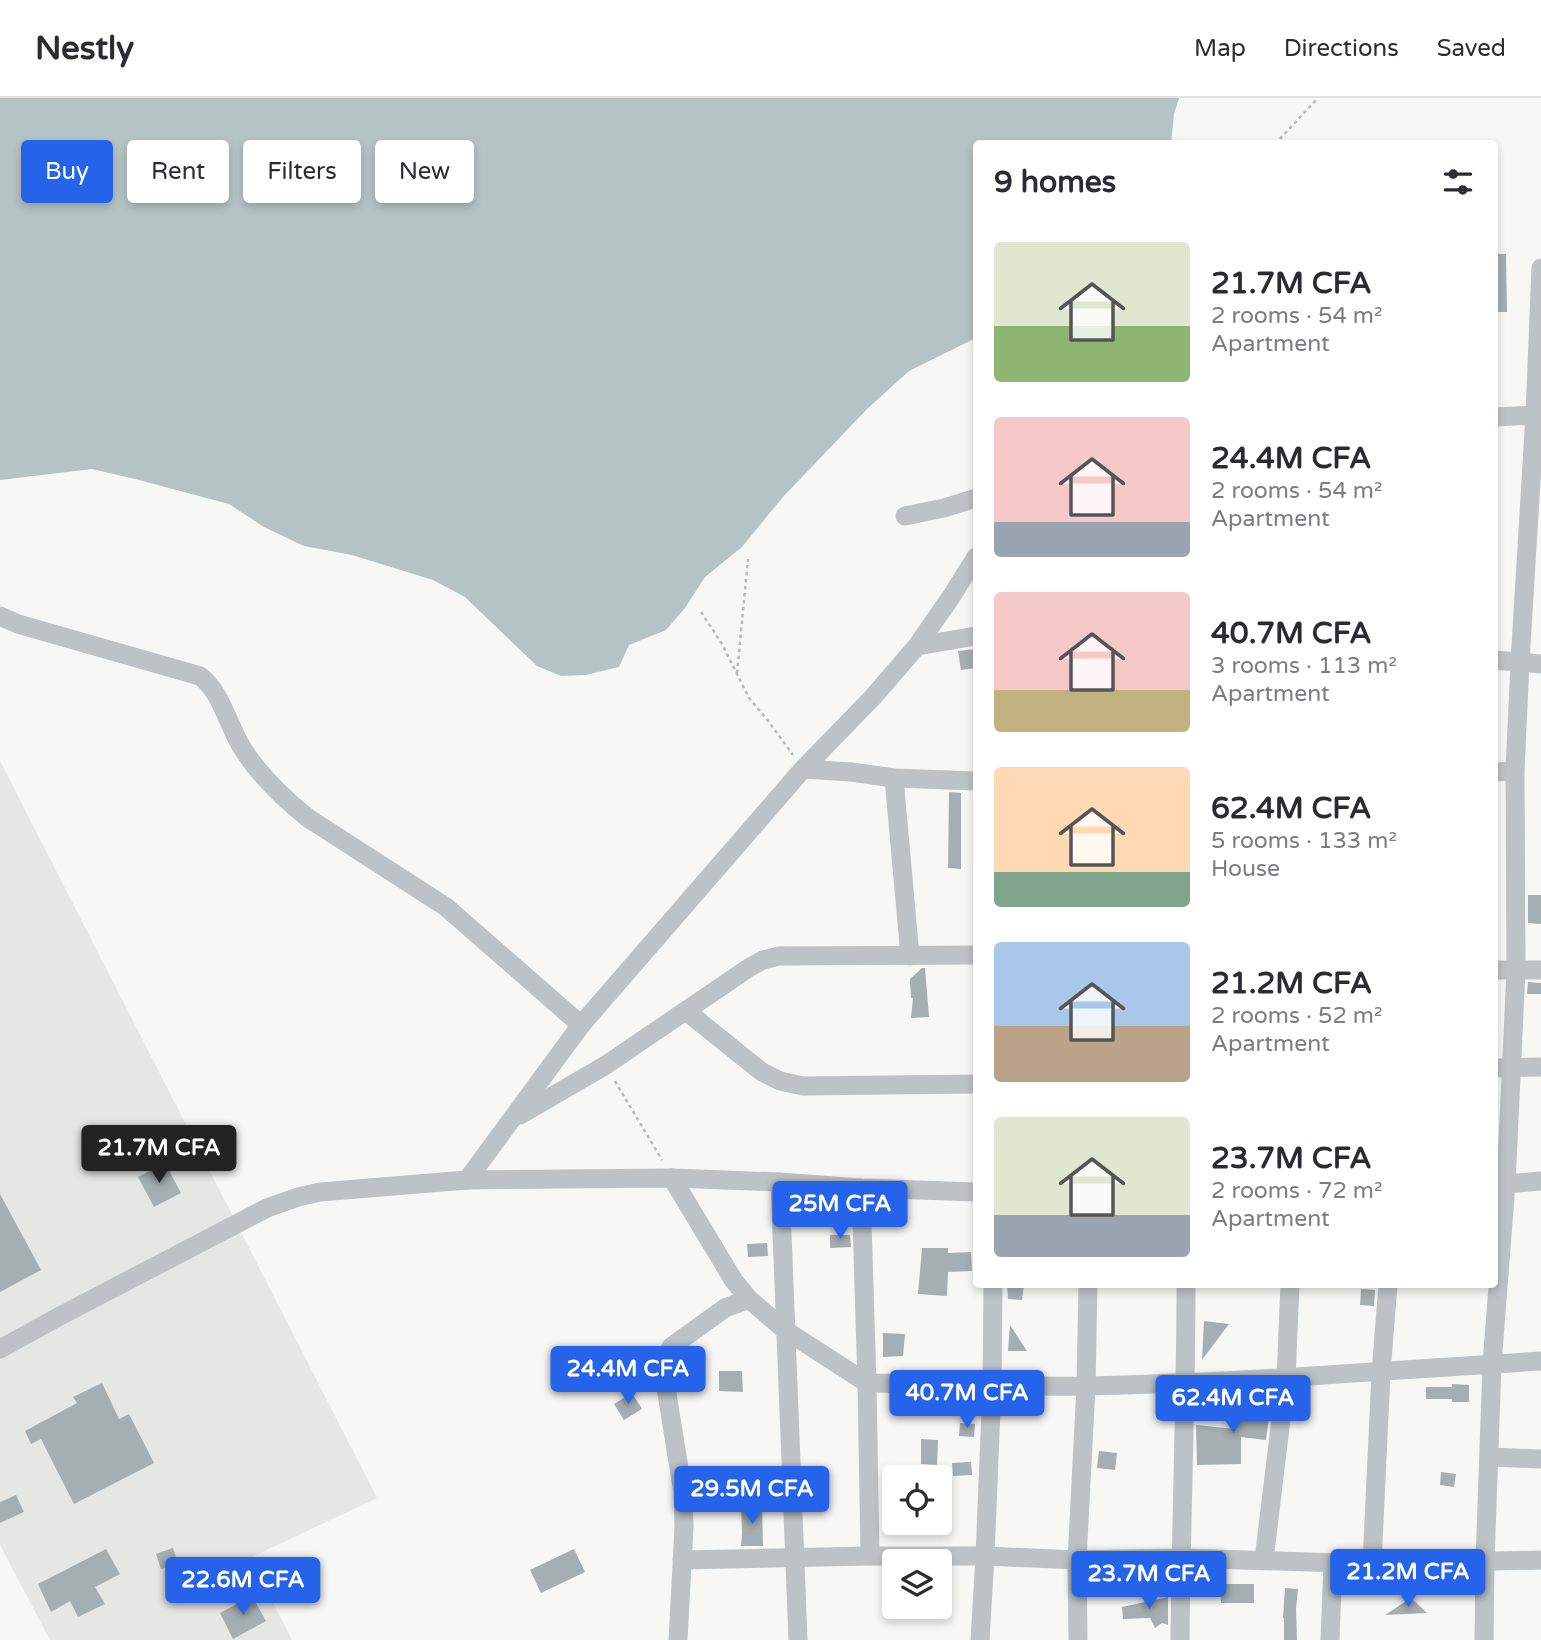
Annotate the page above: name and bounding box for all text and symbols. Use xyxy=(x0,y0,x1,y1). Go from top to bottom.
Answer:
text: Nestly xyxy=(35,29,134,68)
text: Map xyxy=(1194,34,1246,63)
text: Directions xyxy=(1284,34,1399,63)
text: Saved xyxy=(1437,34,1506,63)
chip: Buy xyxy=(21,140,113,203)
chip: Rent xyxy=(127,140,229,203)
chip: Filters xyxy=(243,140,361,203)
chip: New xyxy=(375,140,474,203)
icon: filters xyxy=(1439,163,1477,201)
text: 9 homes xyxy=(994,164,1116,201)
text: 21.7M CFA xyxy=(1211,265,1372,302)
icon: home xyxy=(1050,270,1134,354)
text: 2 rooms · 54 m² xyxy=(1211,302,1382,330)
text: Apartment xyxy=(1211,330,1330,358)
text: 24.4M CFA xyxy=(1211,440,1371,477)
icon: home xyxy=(1050,445,1134,529)
text: 2 rooms · 54 m² xyxy=(1211,477,1382,505)
text: Apartment xyxy=(1211,505,1330,533)
text: 40.7M CFA xyxy=(1211,615,1372,652)
icon: home xyxy=(1050,620,1134,704)
text: 3 rooms · 113 m² xyxy=(1211,652,1397,680)
text: Apartment xyxy=(1211,680,1330,708)
text: 62.4M CFA xyxy=(1211,790,1371,827)
icon: home xyxy=(1050,795,1134,879)
text: 5 rooms · 133 m² xyxy=(1211,827,1397,855)
text: House xyxy=(1211,855,1280,883)
text: 21.2M CFA xyxy=(1211,965,1372,1002)
icon: home xyxy=(1050,970,1134,1054)
text: 2 rooms · 52 m² xyxy=(1211,1002,1382,1030)
text: Apartment xyxy=(1211,1030,1330,1058)
pin: 21.7M CFA xyxy=(79,1126,239,1185)
text: 21.7M CFA xyxy=(97,1134,221,1162)
text: 23.7M CFA xyxy=(1211,1140,1372,1177)
icon: home xyxy=(1050,1145,1134,1229)
text: 2 rooms · 72 m² xyxy=(1211,1177,1382,1205)
pin: 25M CFA xyxy=(775,1182,905,1241)
text: 25M CFA xyxy=(788,1190,892,1218)
text: Apartment xyxy=(1211,1205,1330,1233)
pin: 24.4M CFA xyxy=(548,1346,708,1406)
text: 24.4M CFA xyxy=(567,1355,689,1383)
pin: 40.7M CFA xyxy=(887,1370,1047,1430)
pin: 62.4M CFA xyxy=(1153,1376,1313,1435)
text: 40.7M CFA xyxy=(905,1379,1029,1407)
text: 62.4M CFA xyxy=(1172,1384,1294,1412)
map controls xyxy=(882,1465,952,1619)
button: locate xyxy=(882,1465,952,1535)
pin: 29.5M CFA xyxy=(672,1466,832,1526)
text: 29.5M CFA xyxy=(690,1475,814,1503)
button: layers xyxy=(882,1549,952,1619)
pin: 21.2M CFA xyxy=(1328,1550,1488,1609)
pin: 23.7M CFA xyxy=(1069,1552,1229,1611)
pin: 22.6M CFA xyxy=(163,1558,323,1617)
text: 21.2M CFA xyxy=(1346,1558,1470,1586)
text: 23.7M CFA xyxy=(1087,1560,1211,1588)
text: 22.6M CFA xyxy=(181,1566,305,1594)

